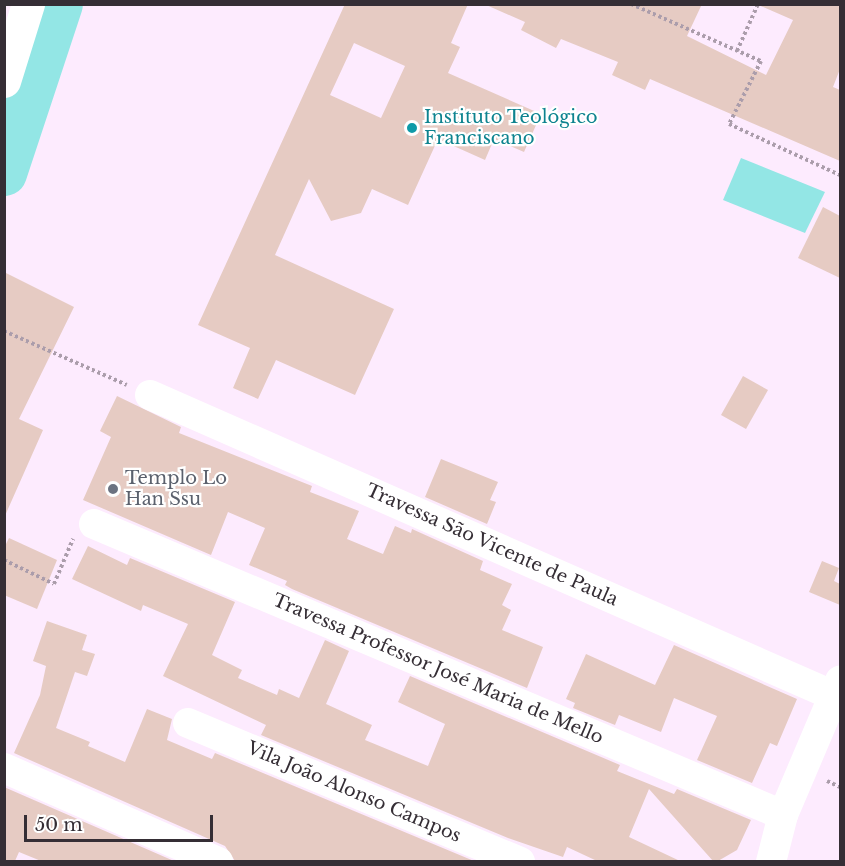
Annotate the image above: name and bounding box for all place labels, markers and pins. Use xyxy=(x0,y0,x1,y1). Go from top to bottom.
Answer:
place label: Instituto Teológico Franciscano xyxy=(424,107,598,150)
marker: Instituto Teológico Franciscano xyxy=(405,121,419,135)
place label: Templo Lo Han Ssu xyxy=(125,468,227,510)
marker: Templo Lo Han Ssu xyxy=(106,482,120,496)

